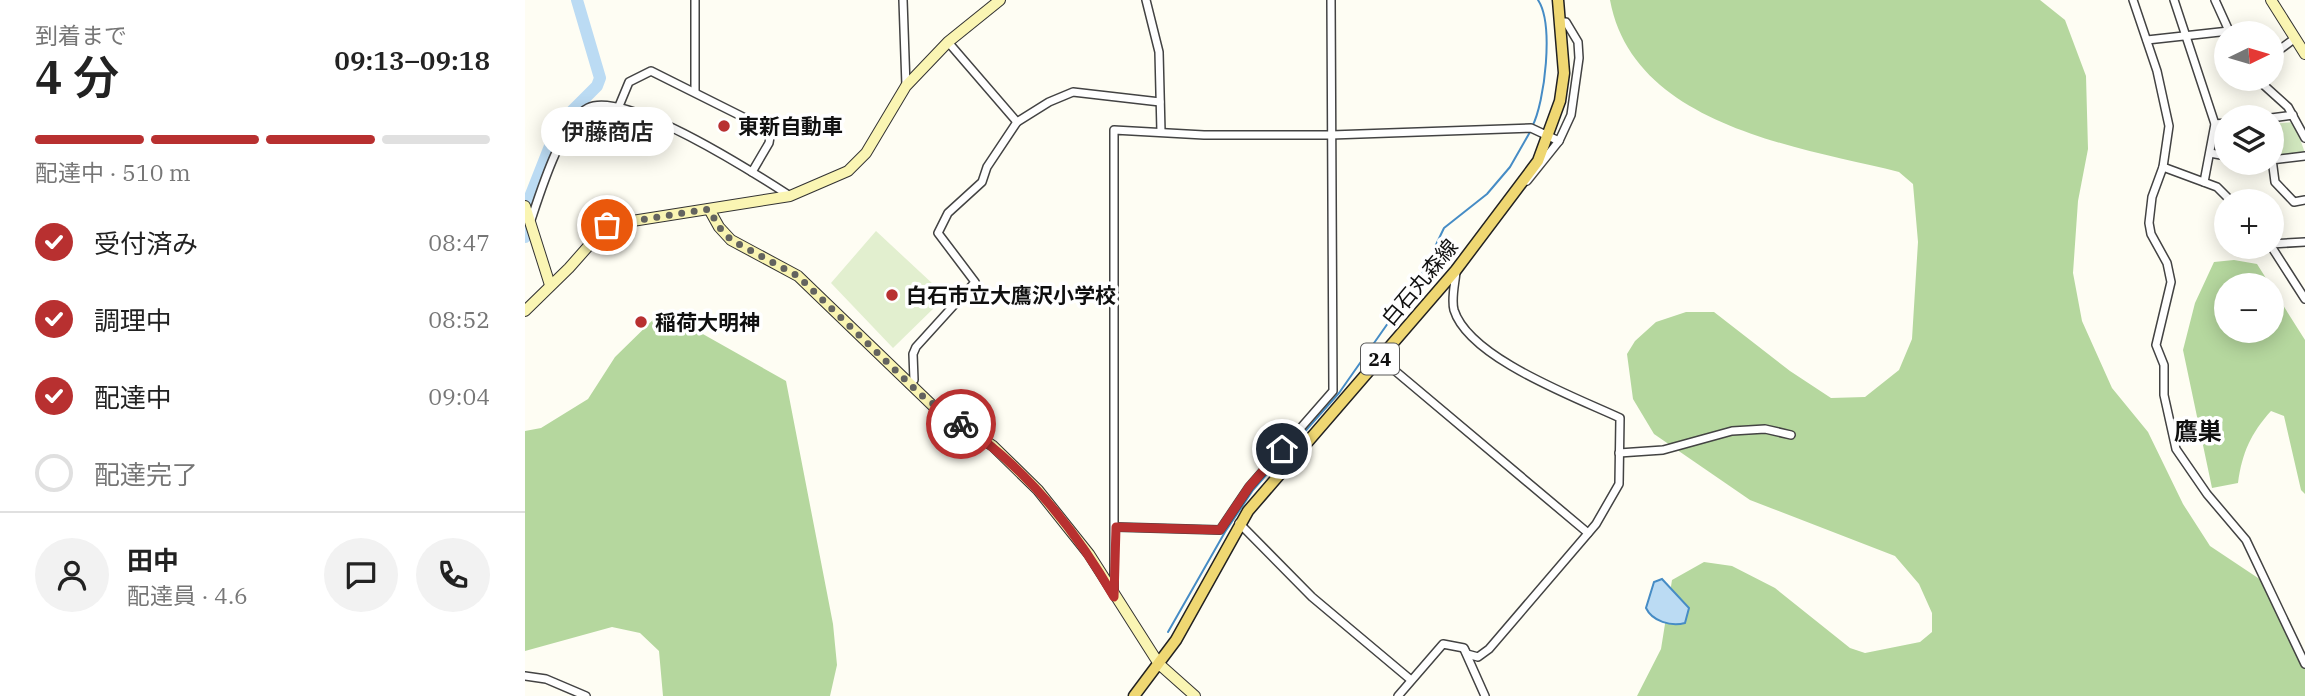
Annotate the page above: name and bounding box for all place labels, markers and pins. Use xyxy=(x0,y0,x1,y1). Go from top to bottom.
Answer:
callout: 伊藤商店 xyxy=(540,106,673,155)
place label: 東新自動車 xyxy=(738,112,843,140)
marker: 東新自動車 xyxy=(716,118,732,134)
pin xyxy=(577,195,637,255)
place label: 白石市立大鷹沢小学校 xyxy=(906,281,1116,309)
marker: 白石市立大鷹沢小学校 xyxy=(884,287,900,303)
place label: 稲荷大明神 xyxy=(655,308,760,336)
marker: 稲荷大明神 xyxy=(633,314,649,330)
pin xyxy=(1252,419,1312,479)

